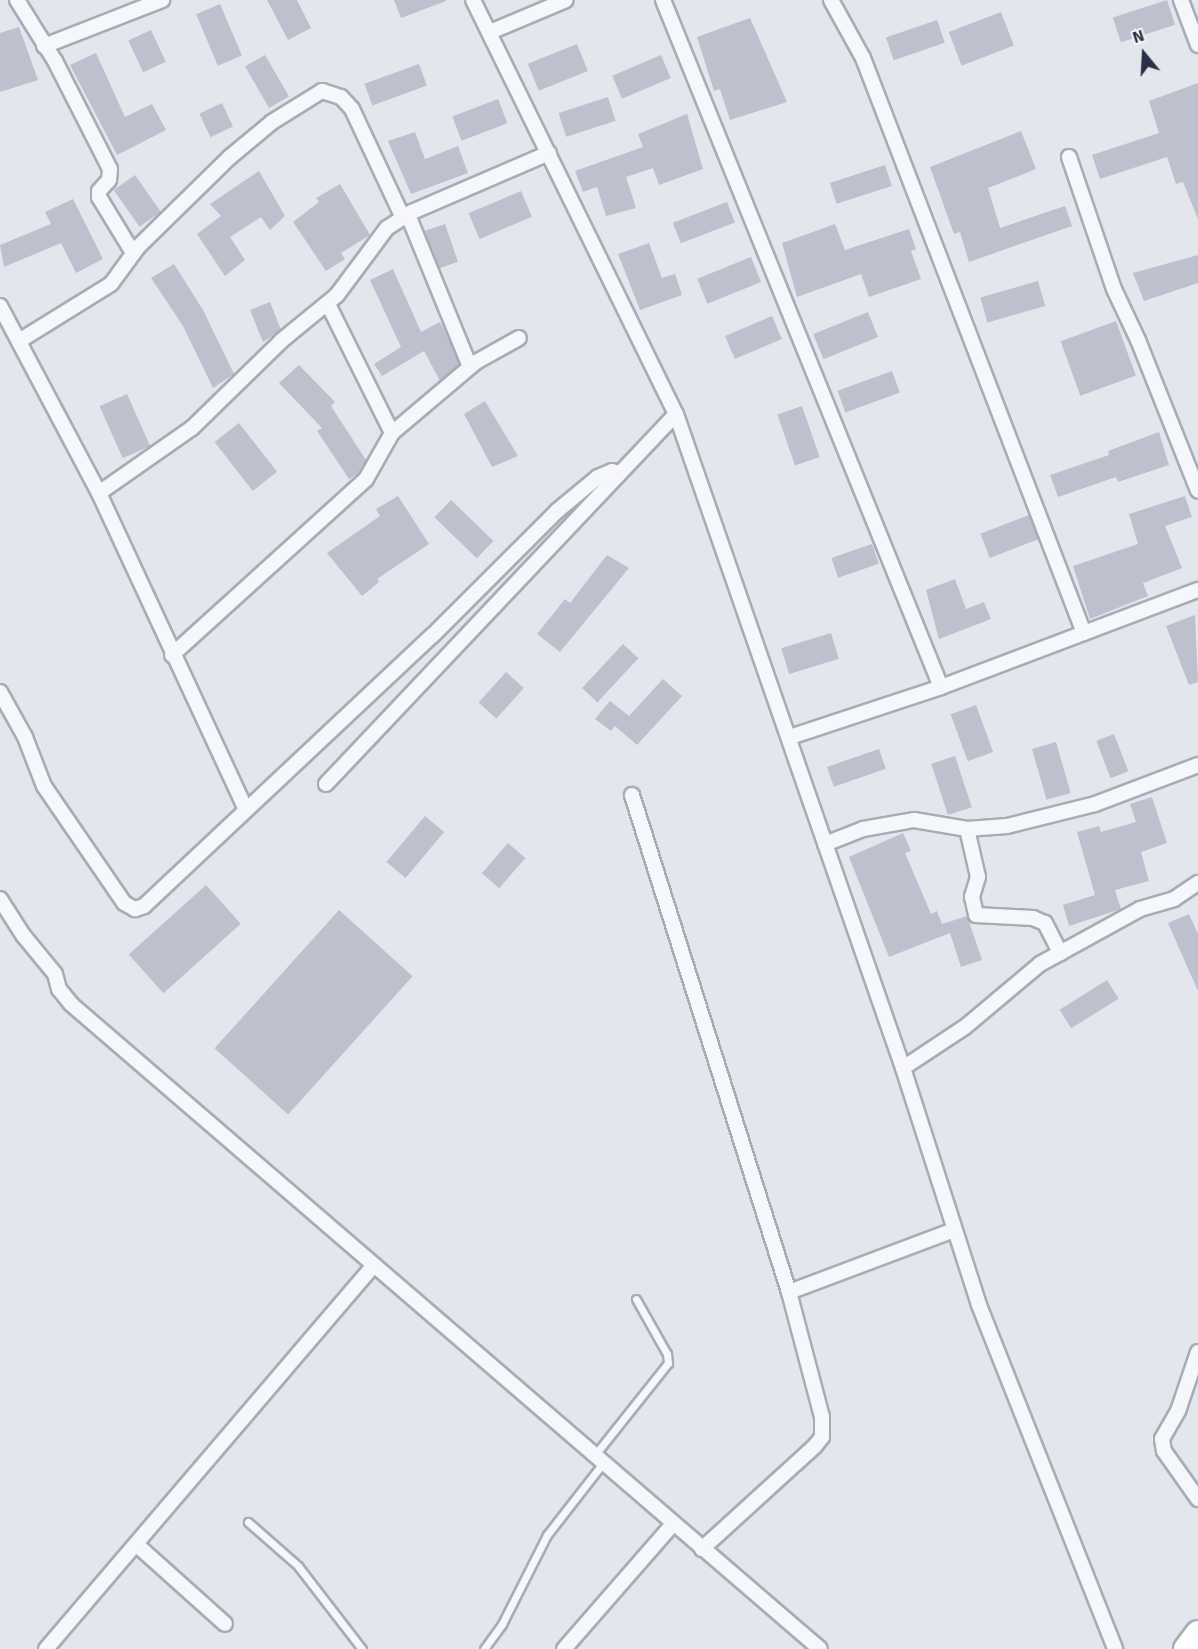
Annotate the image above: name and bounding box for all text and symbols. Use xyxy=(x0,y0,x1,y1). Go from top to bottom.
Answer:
north arrow xyxy=(1114,24,1174,84)
text: N xyxy=(1130,26,1147,48)

